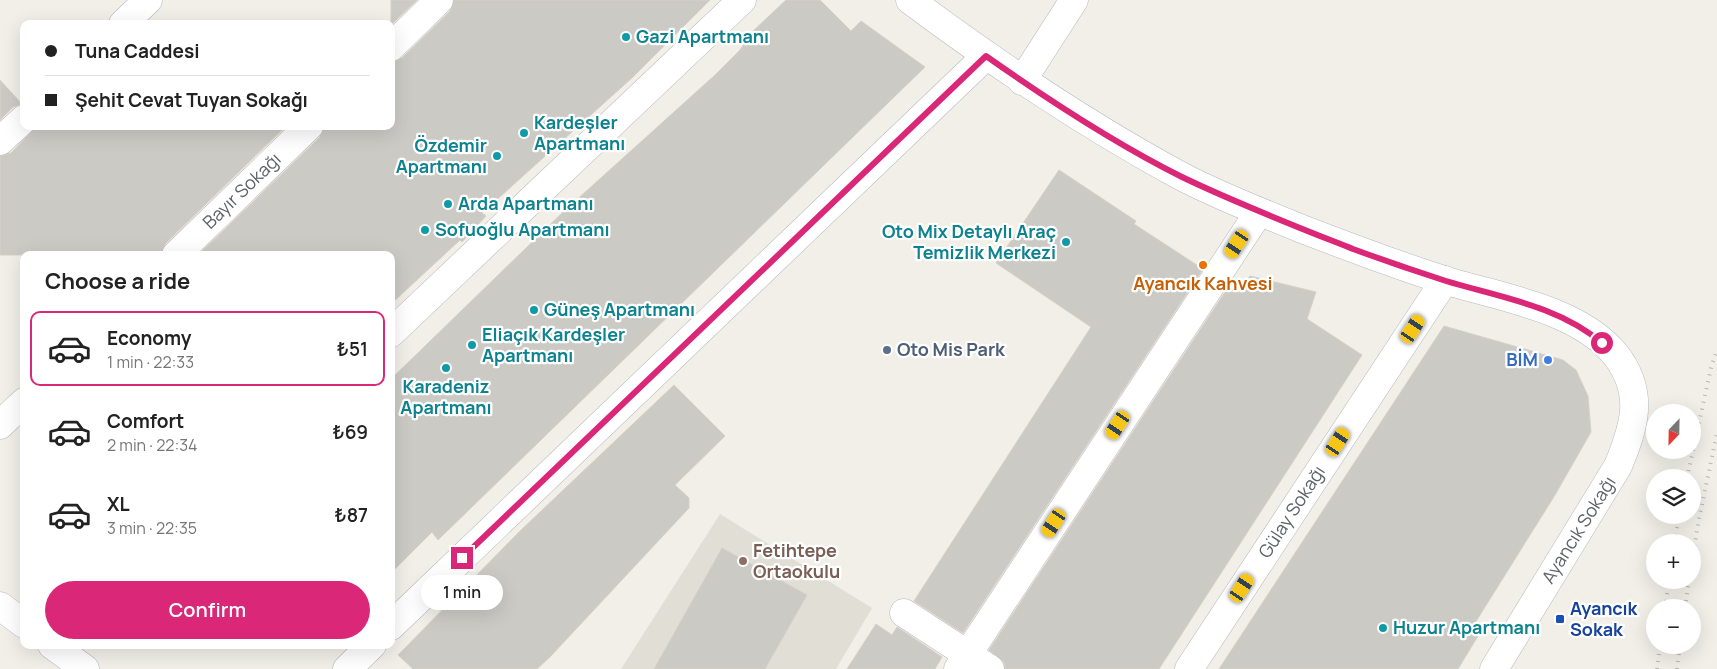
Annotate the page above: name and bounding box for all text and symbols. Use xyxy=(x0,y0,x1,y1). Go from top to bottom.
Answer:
place label: Gazi Apartmanı xyxy=(636,24,769,48)
marker: Gazi Apartmanı xyxy=(620,31,632,43)
text: Tuna Caddesi xyxy=(75,38,200,64)
text: Şehit Cevat Tuyan Sokağı xyxy=(75,87,308,113)
place label: Kardeşler Apartmanı xyxy=(534,110,625,155)
marker: Kardeşler Apartmanı xyxy=(518,127,530,139)
place label: Özdemir Apartmanı xyxy=(396,133,487,178)
street label: Bayır Sokağı xyxy=(197,147,286,234)
marker: Özdemir Apartmanı xyxy=(491,150,503,162)
place label: Arda Apartmanı xyxy=(458,191,594,215)
marker: Arda Apartmanı xyxy=(442,198,454,210)
place label: Sofuoğlu Apartmanı xyxy=(435,217,610,241)
place label: Oto Mix Detaylı Araç Temizlik Merkezi xyxy=(882,219,1056,264)
marker: Sofuoğlu Apartmanı xyxy=(419,224,431,236)
car xyxy=(1222,227,1251,261)
marker: Oto Mix Detaylı Araç Temizlik Merkezi xyxy=(1060,236,1072,248)
marker: Ayancık Kahvesi xyxy=(1197,259,1209,271)
text: Choose a ride xyxy=(45,266,190,296)
place label: Ayancık Kahvesi xyxy=(1133,271,1273,295)
place label: Güneş Apartmanı xyxy=(544,297,695,321)
marker: Güneş Apartmanı xyxy=(528,304,540,316)
car xyxy=(1398,312,1427,346)
place label: Eliaçık Kardeşler Apartmanı xyxy=(482,322,625,367)
text: Economy xyxy=(107,325,191,351)
icon: car xyxy=(47,326,92,371)
route start xyxy=(1591,332,1613,354)
text: ₺51 xyxy=(337,336,368,362)
place label: Oto Mis Park xyxy=(897,337,1006,361)
marker: Eliaçık Kardeşler Apartmanı xyxy=(466,339,478,351)
marker: Oto Mis Park xyxy=(881,344,893,356)
place label: BİM xyxy=(1506,347,1538,371)
text: 1 min · 22:33 xyxy=(107,351,194,373)
marker: BİM xyxy=(1542,354,1554,366)
marker: Karadeniz Apartmanı xyxy=(440,362,452,374)
place label: Karadeniz Apartmanı xyxy=(400,374,492,419)
north arrow xyxy=(1646,404,1701,459)
map controls xyxy=(1646,404,1701,654)
text: Comfort xyxy=(107,408,184,434)
car xyxy=(1103,408,1132,442)
icon: car xyxy=(47,409,92,454)
text: ₺69 xyxy=(333,419,368,445)
car xyxy=(1323,425,1352,459)
text: 2 min · 22:34 xyxy=(107,434,197,456)
street label: Gülay Sokağı xyxy=(1252,461,1330,562)
button: layers xyxy=(1646,469,1701,524)
street label: Ayancık Sokağı xyxy=(1536,471,1621,588)
text: XL xyxy=(107,491,130,517)
icon: car xyxy=(47,492,92,537)
text: ₺87 xyxy=(334,502,368,528)
car xyxy=(1039,506,1068,540)
text: 3 min · 22:35 xyxy=(107,517,197,539)
button: + xyxy=(1646,534,1701,589)
place label: Fetihtepe Ortaokulu xyxy=(753,538,840,583)
route end xyxy=(451,547,473,569)
marker: Fetihtepe Ortaokulu xyxy=(737,555,749,567)
car xyxy=(1227,571,1256,605)
callout: 1 min xyxy=(421,576,503,610)
button: Confirm xyxy=(45,581,370,639)
text: 1 min xyxy=(443,581,481,603)
place label: Ayancık Sokak xyxy=(1570,596,1638,641)
button: − xyxy=(1646,599,1701,654)
marker: Ayancık Sokak xyxy=(1554,613,1566,625)
place label: Huzur Apartmanı xyxy=(1393,615,1540,639)
marker: Huzur Apartmanı xyxy=(1377,622,1389,634)

